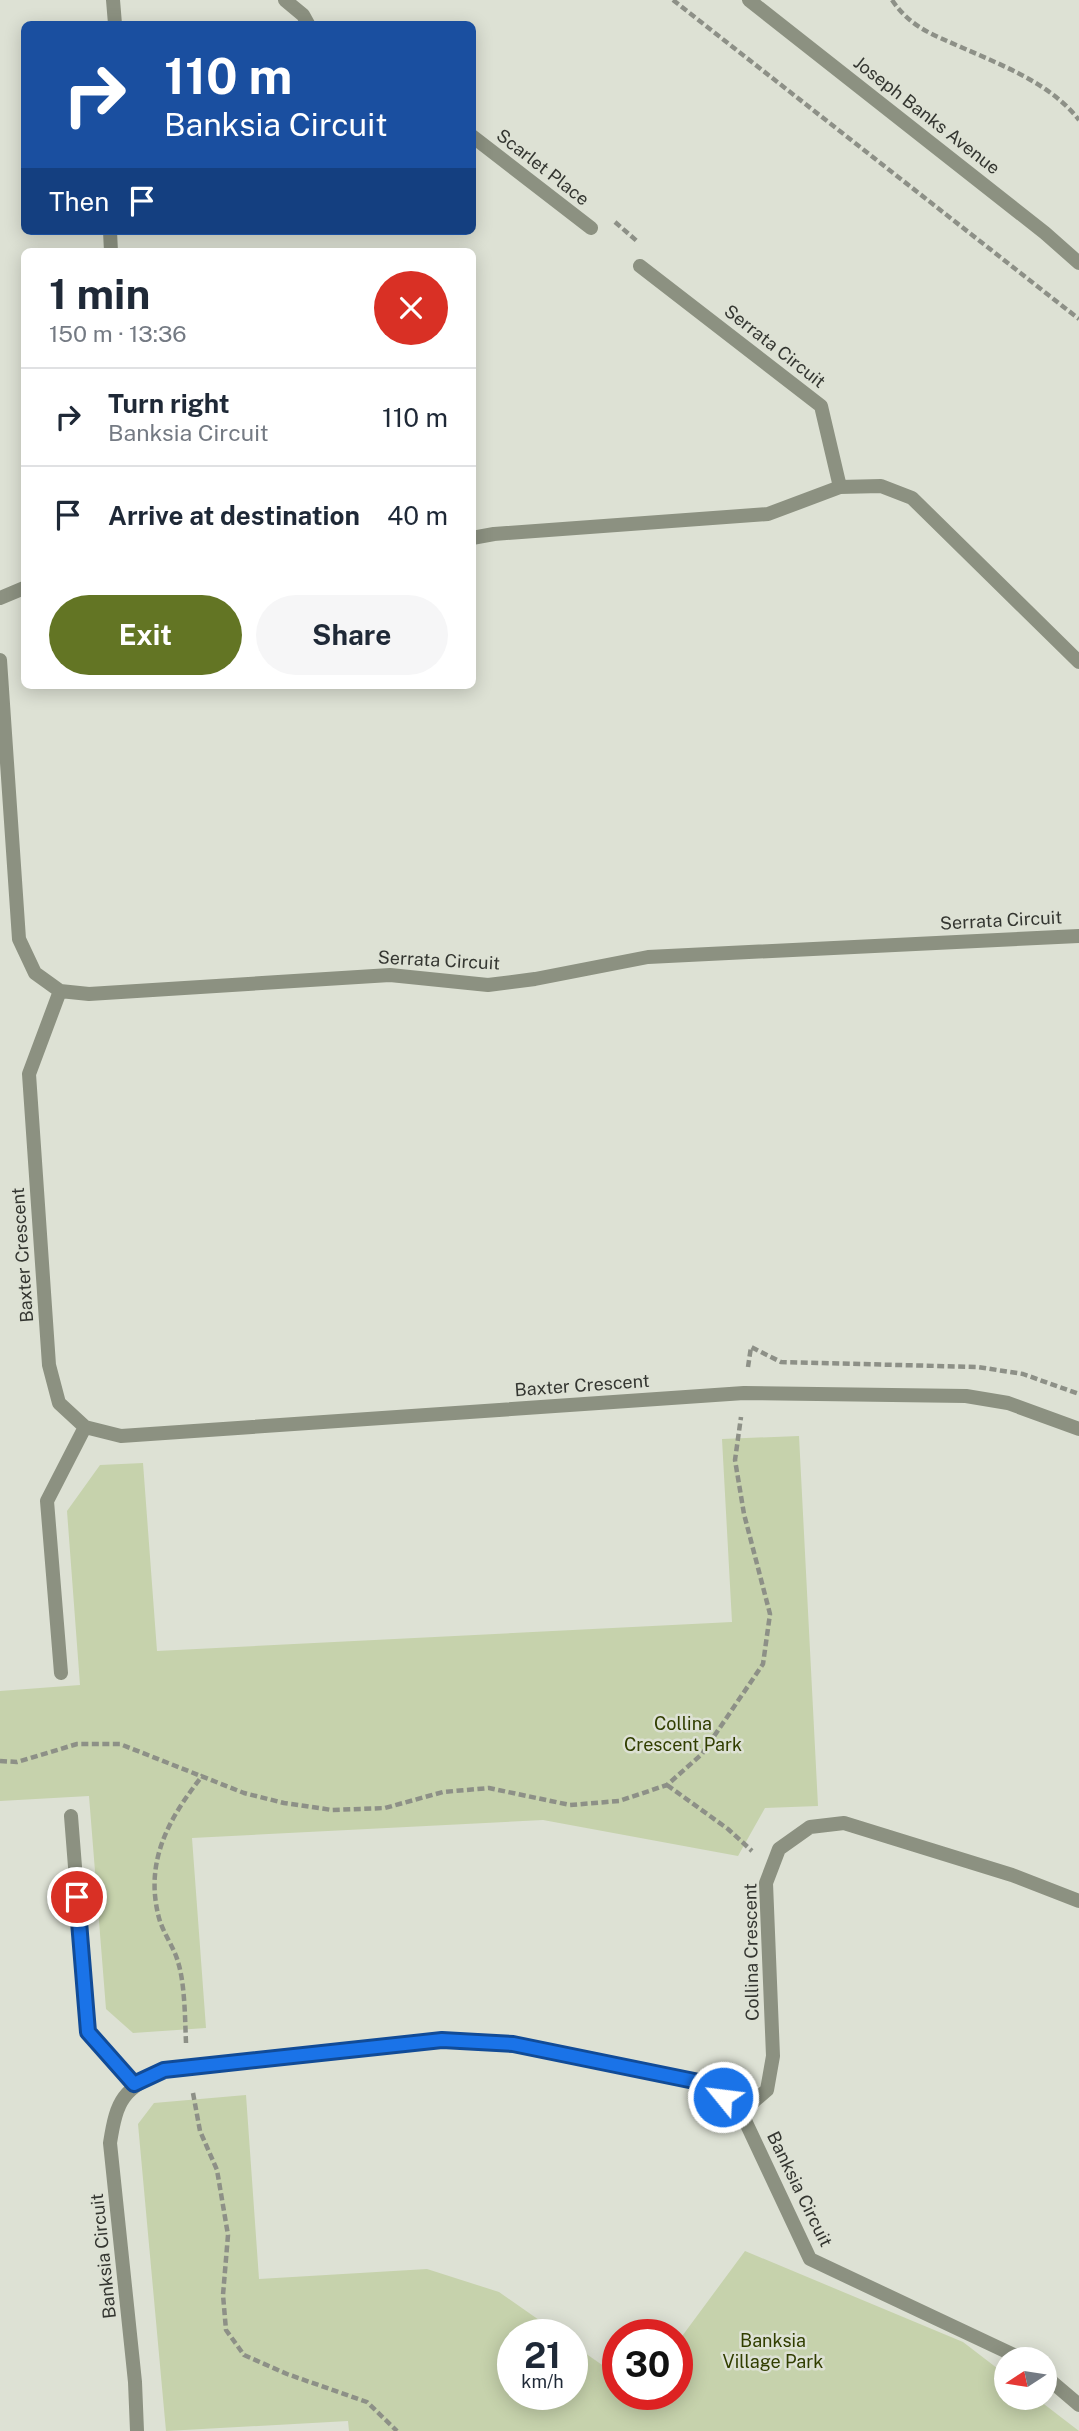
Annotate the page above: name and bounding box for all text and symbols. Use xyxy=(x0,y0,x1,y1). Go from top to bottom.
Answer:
text: 110 m xyxy=(164,47,292,105)
icon: right xyxy=(49,49,140,140)
street label: Joseph Banks Avenue xyxy=(850,51,1004,179)
text: Banksia Circuit xyxy=(164,106,388,143)
street label: Scarlet Place xyxy=(493,124,593,210)
icon: arrive xyxy=(123,182,161,220)
text: Then xyxy=(49,186,109,217)
text: 1 min xyxy=(49,269,150,318)
button: close xyxy=(374,271,448,345)
street label: Serrata Circuit xyxy=(720,300,830,392)
text: 150 m · 13:36 xyxy=(49,320,187,347)
text: Turn right xyxy=(108,388,230,419)
icon: right xyxy=(49,398,87,436)
text: 110 m xyxy=(382,402,448,433)
text: Banksia Circuit xyxy=(108,419,269,446)
icon: arrive xyxy=(49,496,87,534)
text: Arrive at destination xyxy=(108,500,360,531)
text: 40 m xyxy=(387,500,448,531)
button: Exit xyxy=(49,595,242,675)
button: Share xyxy=(256,595,448,675)
street label: Serrata Circuit xyxy=(939,906,1063,934)
street label: Serrata Circuit xyxy=(377,946,501,974)
street label: Baxter Crescent xyxy=(7,1187,37,1323)
street label: Baxter Crescent xyxy=(514,1370,650,1400)
park label: Collina Crescent Park xyxy=(624,1713,742,1755)
pin xyxy=(47,1867,107,1927)
icon: arrive xyxy=(58,1878,96,1916)
street label: Collina Crescent xyxy=(739,1883,763,2021)
position arrow xyxy=(686,2060,760,2134)
street label: Banksia Circuit xyxy=(763,2128,837,2250)
street label: Banksia Circuit xyxy=(86,2192,120,2320)
speed limit sign: 30 xyxy=(602,2319,693,2410)
park label: Banksia Village Park xyxy=(723,2330,823,2372)
text: 21 xyxy=(524,2335,561,2376)
north arrow xyxy=(994,2347,1057,2410)
map controls xyxy=(994,2347,1057,2410)
text: km/h xyxy=(521,2371,564,2392)

